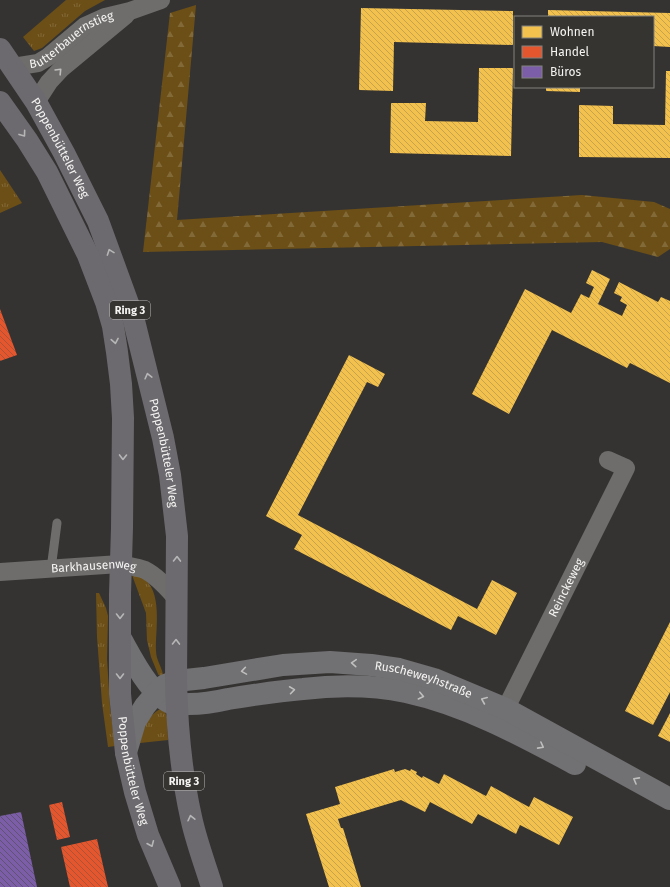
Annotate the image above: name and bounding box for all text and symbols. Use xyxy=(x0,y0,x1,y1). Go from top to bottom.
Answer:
street label: Butterbauernstieg xyxy=(28,8,115,71)
legend xyxy=(514,16,654,88)
text: Wohnen xyxy=(550,25,594,39)
text: Handel xyxy=(550,45,589,59)
text: Büros xyxy=(550,65,582,79)
one-way arrow xyxy=(54,68,62,76)
street label: Poppenbütteler Weg xyxy=(28,95,93,201)
one-way arrow xyxy=(18,130,26,137)
one-way arrow xyxy=(106,248,114,255)
road number: Ring 3 xyxy=(110,301,150,319)
one-way arrow xyxy=(110,338,119,344)
one-way arrow xyxy=(145,372,153,379)
street label: Poppenbütteler Weg xyxy=(146,397,181,509)
one-way arrow xyxy=(119,454,127,460)
street label: Reinckeweg xyxy=(546,555,587,619)
one-way arrow xyxy=(173,556,181,562)
street label: Barkhausenweg xyxy=(51,557,138,576)
one-way arrow xyxy=(116,613,124,619)
one-way arrow xyxy=(172,639,180,645)
one-way arrow xyxy=(351,659,357,668)
street label: Ruscheweyhstraße xyxy=(374,659,474,701)
one-way arrow xyxy=(241,666,247,675)
one-way arrow xyxy=(116,673,124,679)
one-way arrow xyxy=(289,686,295,695)
one-way arrow xyxy=(417,691,424,700)
one-way arrow xyxy=(480,696,487,704)
street label: Poppenbütteler Weg xyxy=(115,716,152,828)
one-way arrow xyxy=(537,741,544,749)
road number: Ring 3 xyxy=(164,772,204,790)
one-way arrow xyxy=(633,777,640,785)
one-way arrow xyxy=(188,815,196,821)
one-way arrow xyxy=(147,840,155,847)

